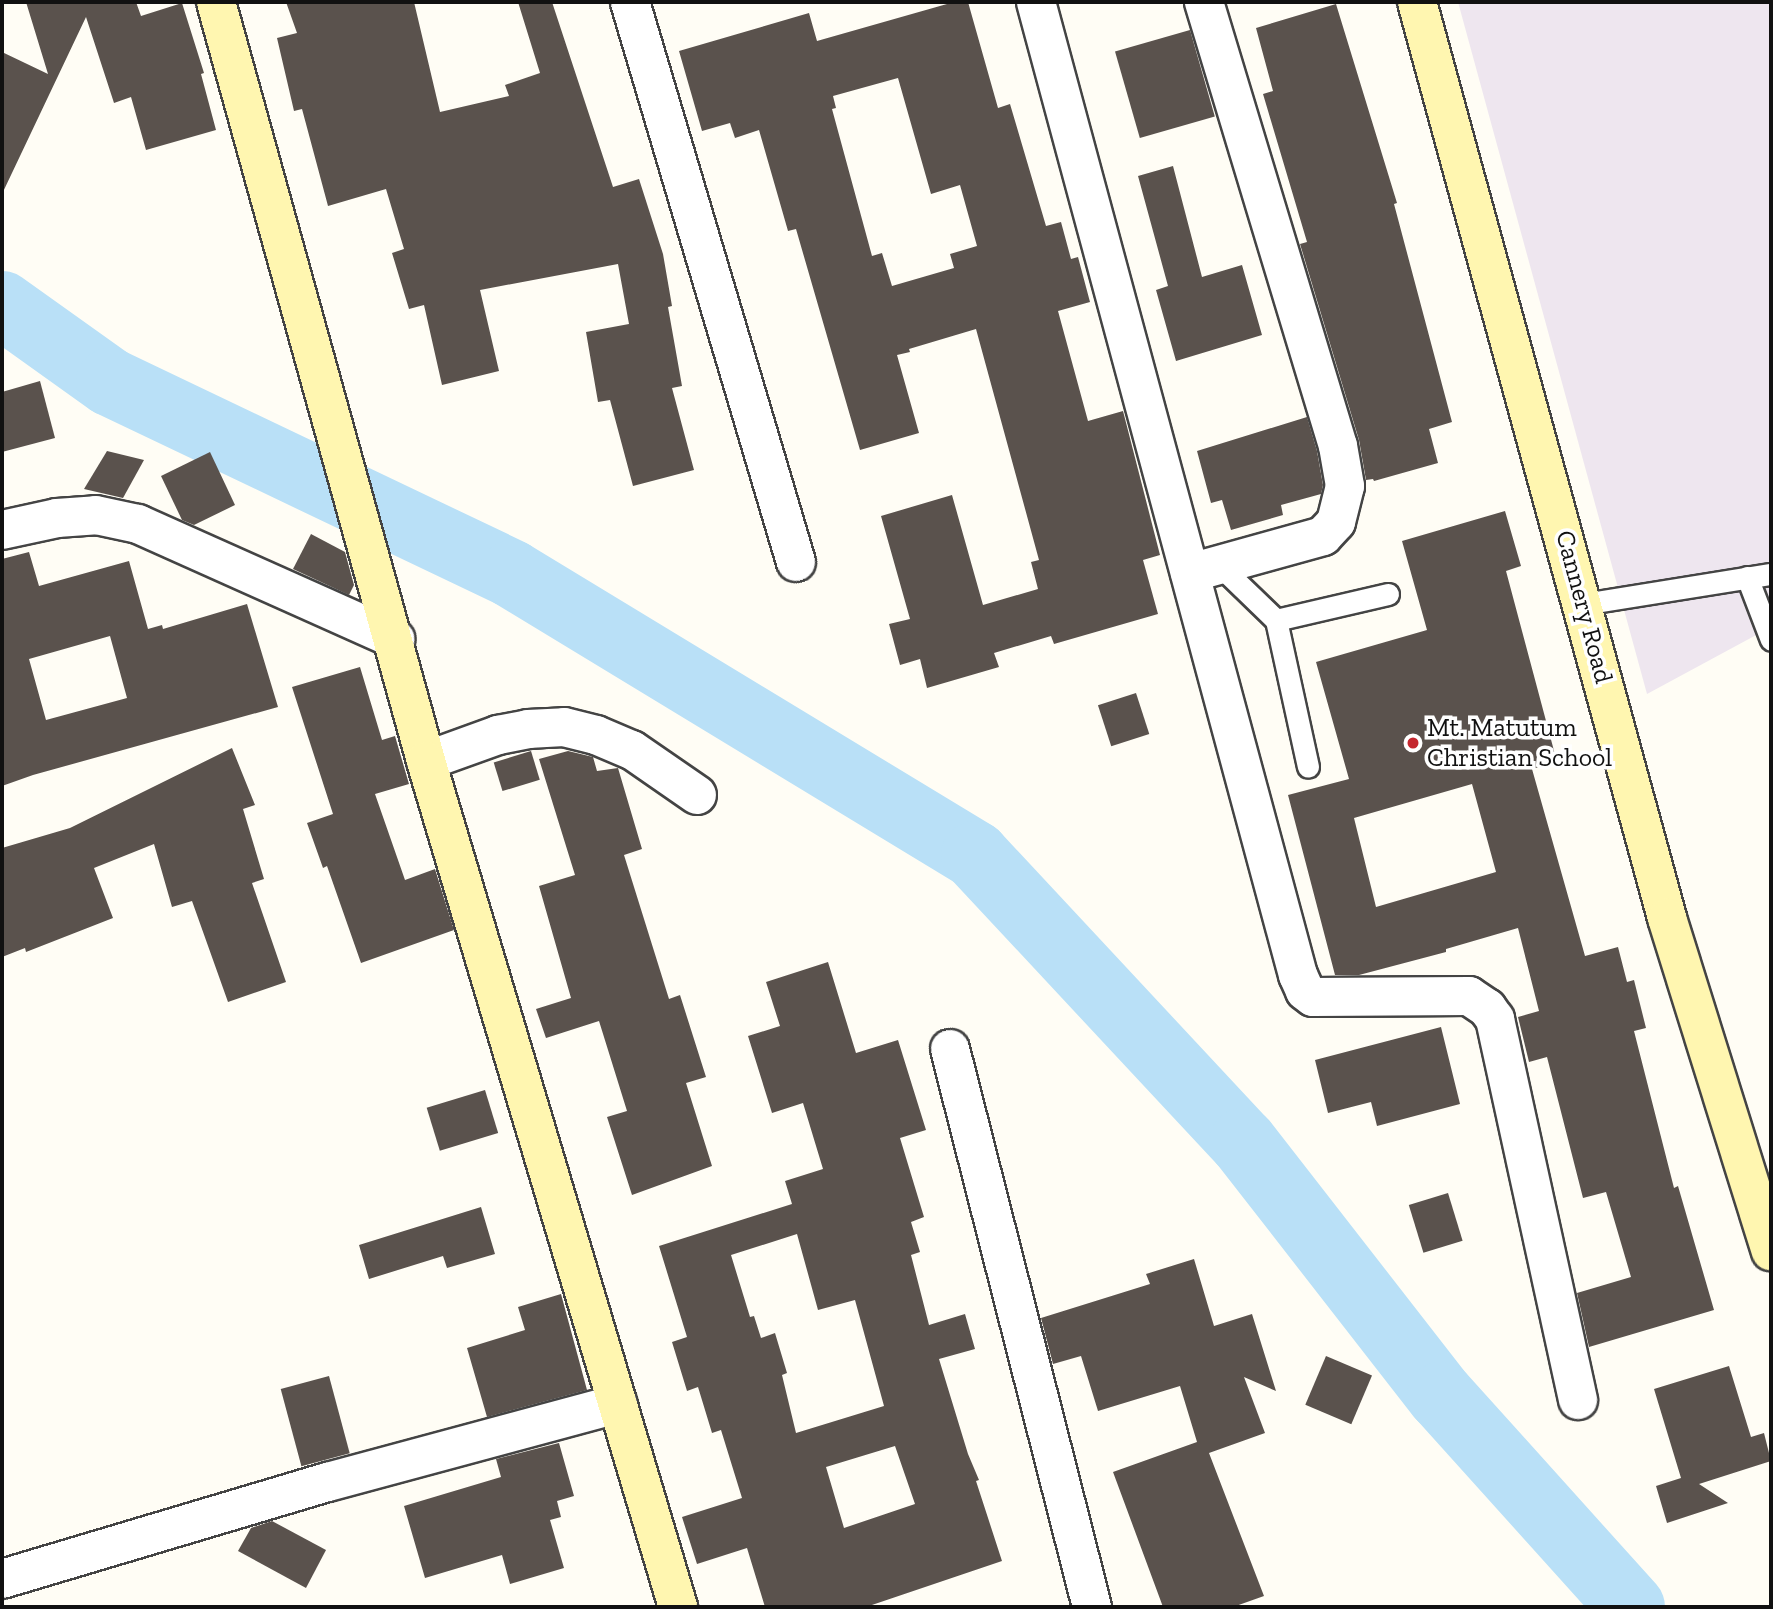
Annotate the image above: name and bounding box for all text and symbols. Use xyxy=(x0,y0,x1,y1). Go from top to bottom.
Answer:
street label: Cannery Road xyxy=(1549,527,1619,687)
place label: Mt. Matutum Christian School xyxy=(1427,712,1612,774)
marker: Mt. Matutum Christian School xyxy=(1405,735,1421,751)

